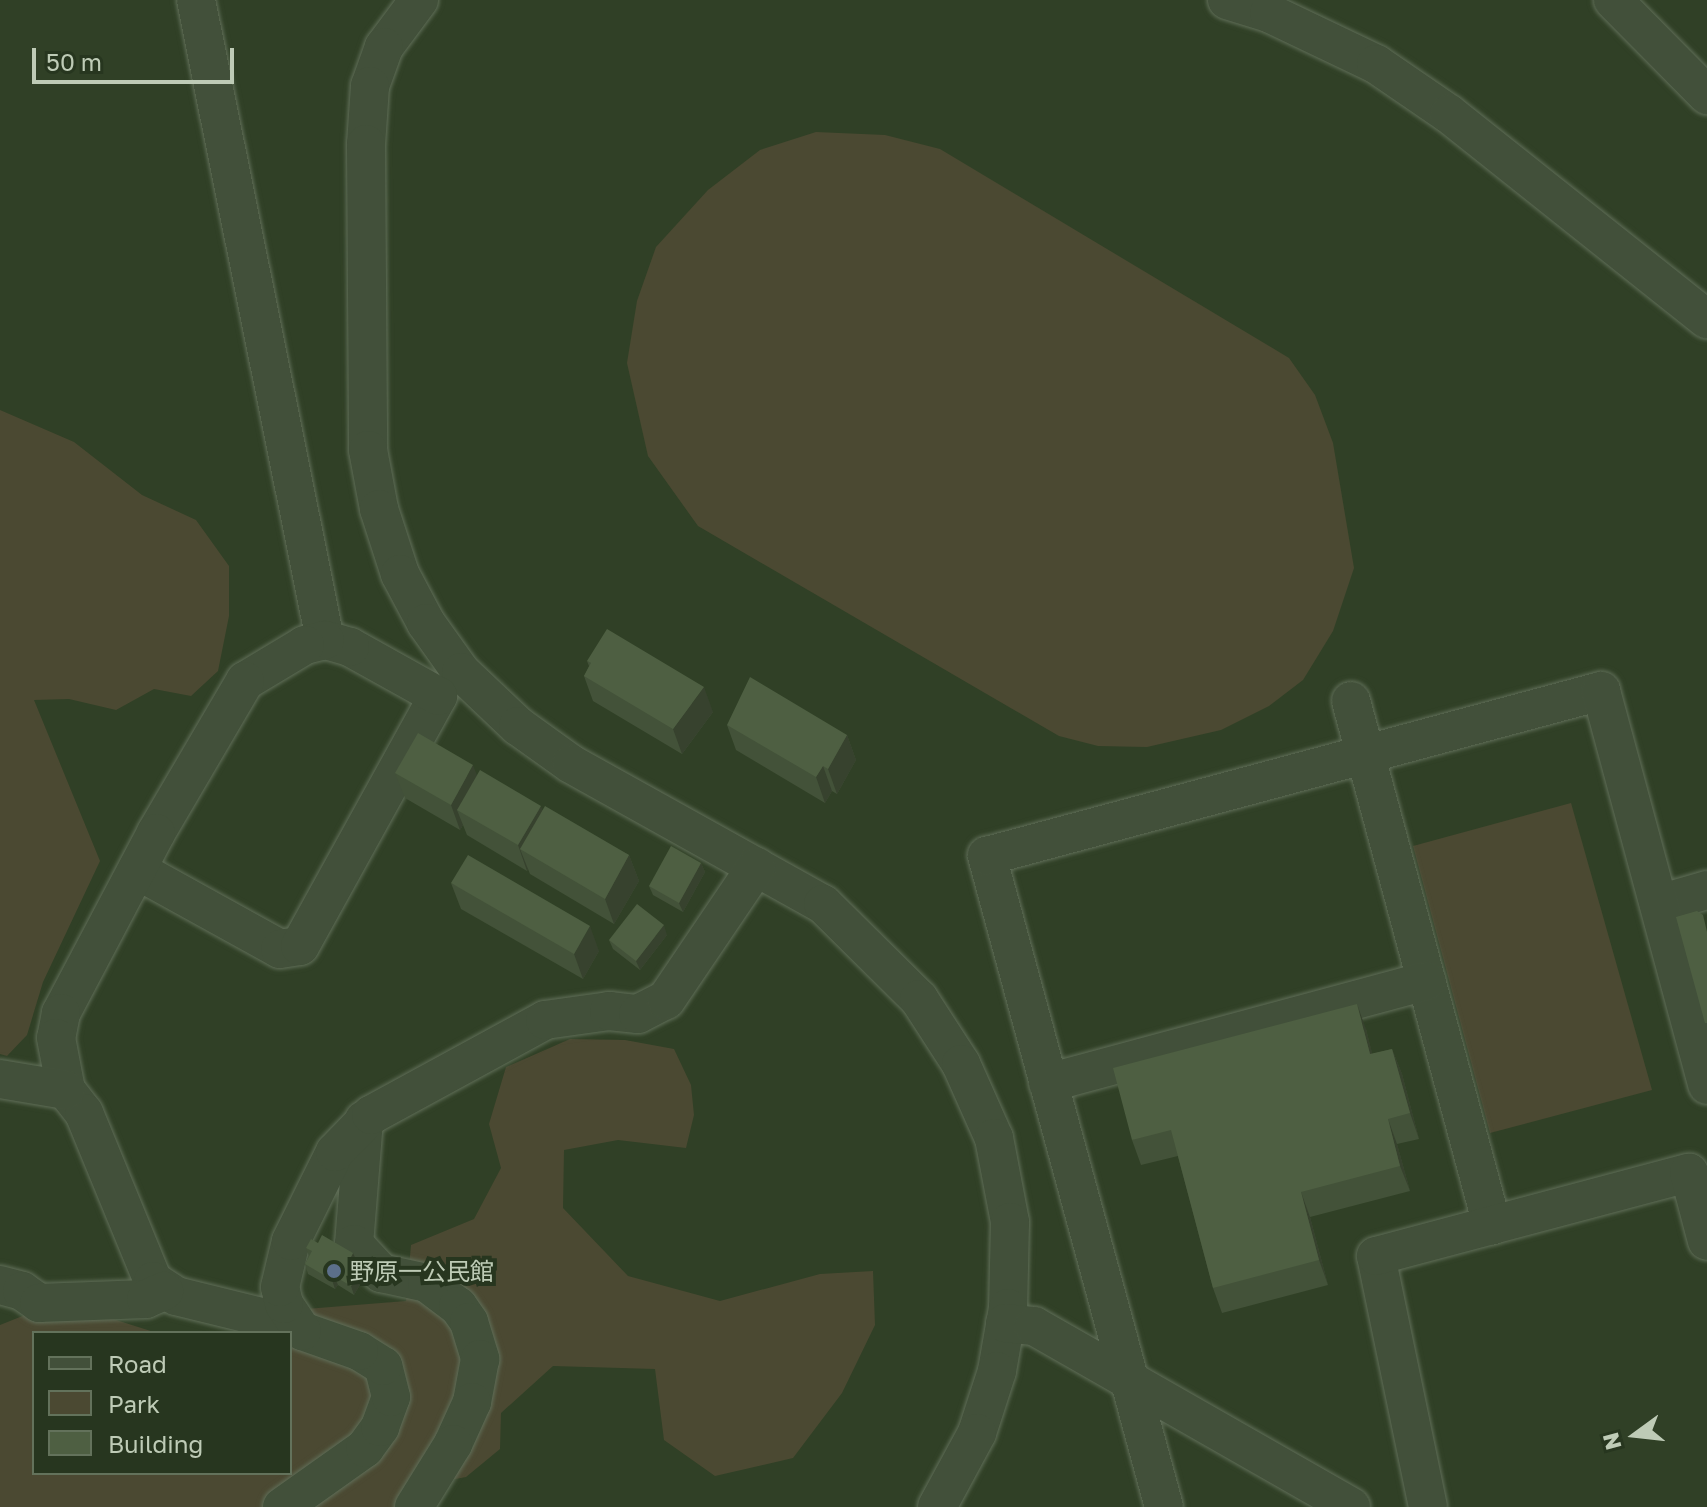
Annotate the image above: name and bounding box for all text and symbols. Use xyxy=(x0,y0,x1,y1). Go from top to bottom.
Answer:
scale bar xyxy=(36,32,238,82)
text: 50 m xyxy=(46,47,102,76)
place label: 野原一公民館 xyxy=(350,1257,494,1285)
marker: 野原一公民館 xyxy=(325,1262,343,1280)
legend xyxy=(32,1331,292,1475)
text: Road xyxy=(108,1349,167,1378)
text: Park xyxy=(108,1389,160,1418)
north arrow xyxy=(1595,1395,1675,1475)
text: Building xyxy=(108,1429,203,1458)
text: N xyxy=(1596,1430,1627,1453)

